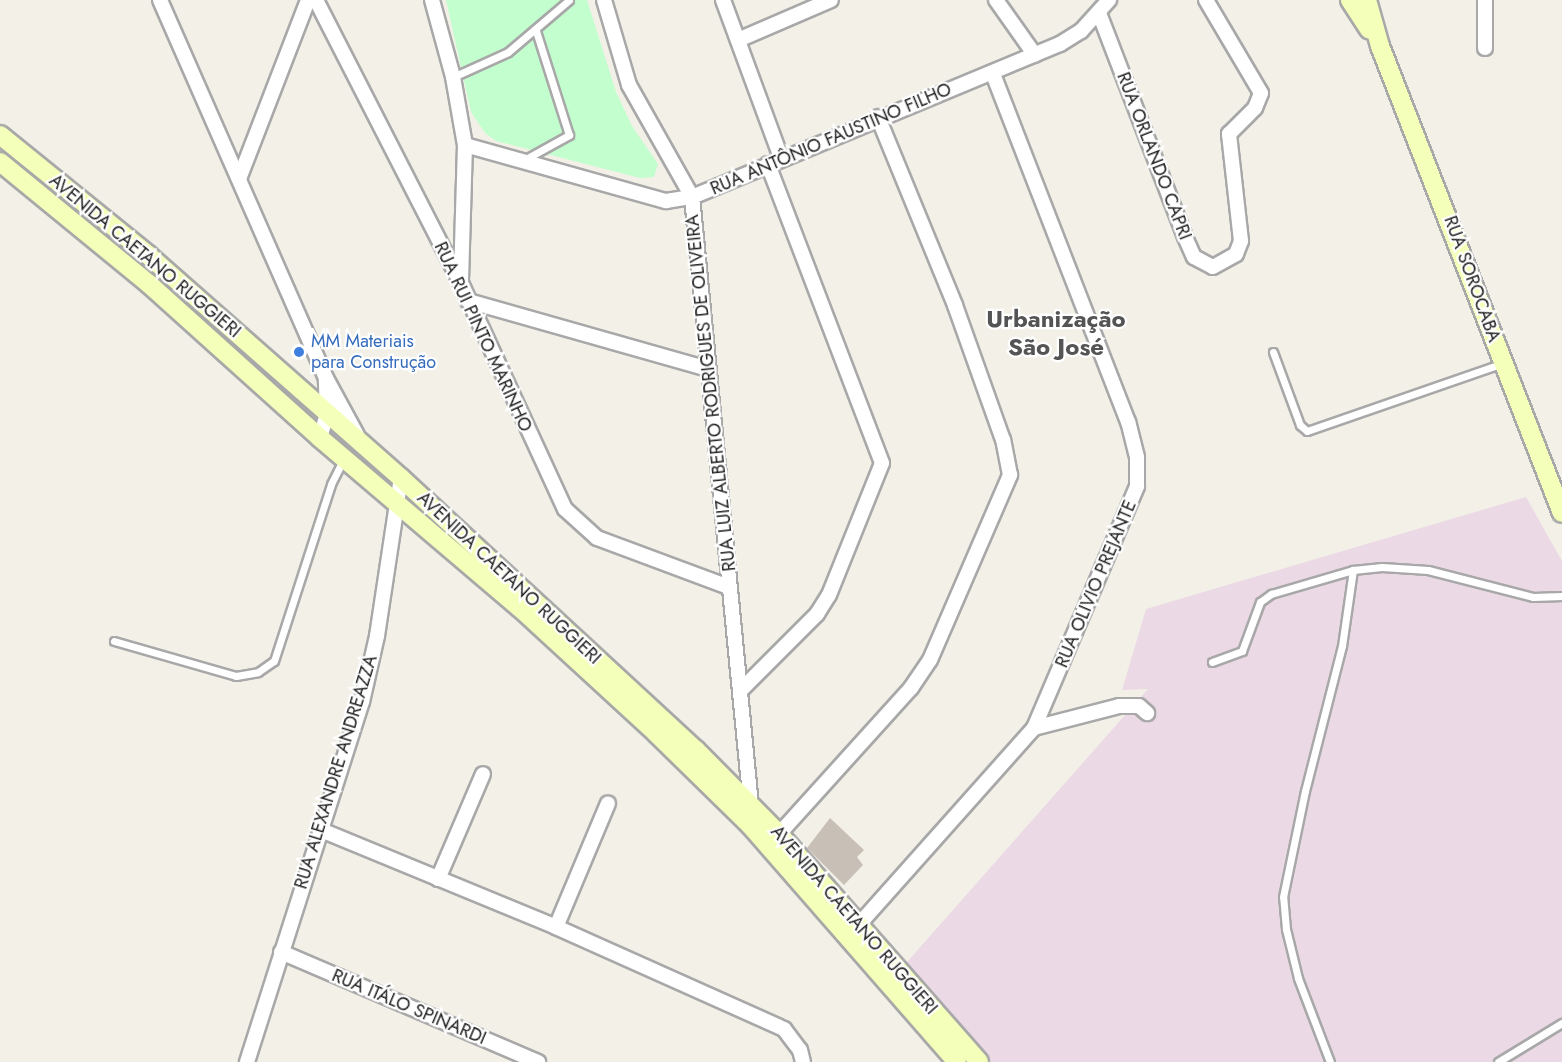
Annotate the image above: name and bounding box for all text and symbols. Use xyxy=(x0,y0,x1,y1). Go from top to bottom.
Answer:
street label: RUA ORLANDO CAPRI xyxy=(1112,69,1196,243)
street label: RUA ANTÔNIO FAUSTINO FILHO xyxy=(707,78,955,200)
street label: AVENIDA CAETANO RUGGIERI xyxy=(45,170,245,342)
street label: RUA SOROCABA xyxy=(1439,213,1505,345)
street label: RUA LUIZ ALBERTO RODRIGUES DE OLIVEIRA xyxy=(682,214,740,572)
street label: RUA RUI PINTO MARINHO xyxy=(429,239,537,435)
district label: Urbanização São José xyxy=(986,305,1126,361)
place label: MM Materiais para Construção xyxy=(311,331,436,374)
marker: MM Materiais para Construção xyxy=(292,345,306,359)
street label: AVENIDA CAETANO RUGGIERI xyxy=(413,487,605,669)
street label: RUA OLIVIO PREJANTE xyxy=(1051,497,1141,671)
street label: RUA ALEXANDRE ANDREAZZA xyxy=(290,652,382,892)
street label: AVENIDA CAETANO RUGGIERI xyxy=(766,821,942,1019)
street label: RUA ITÁLO SPINARDI xyxy=(329,965,489,1049)

